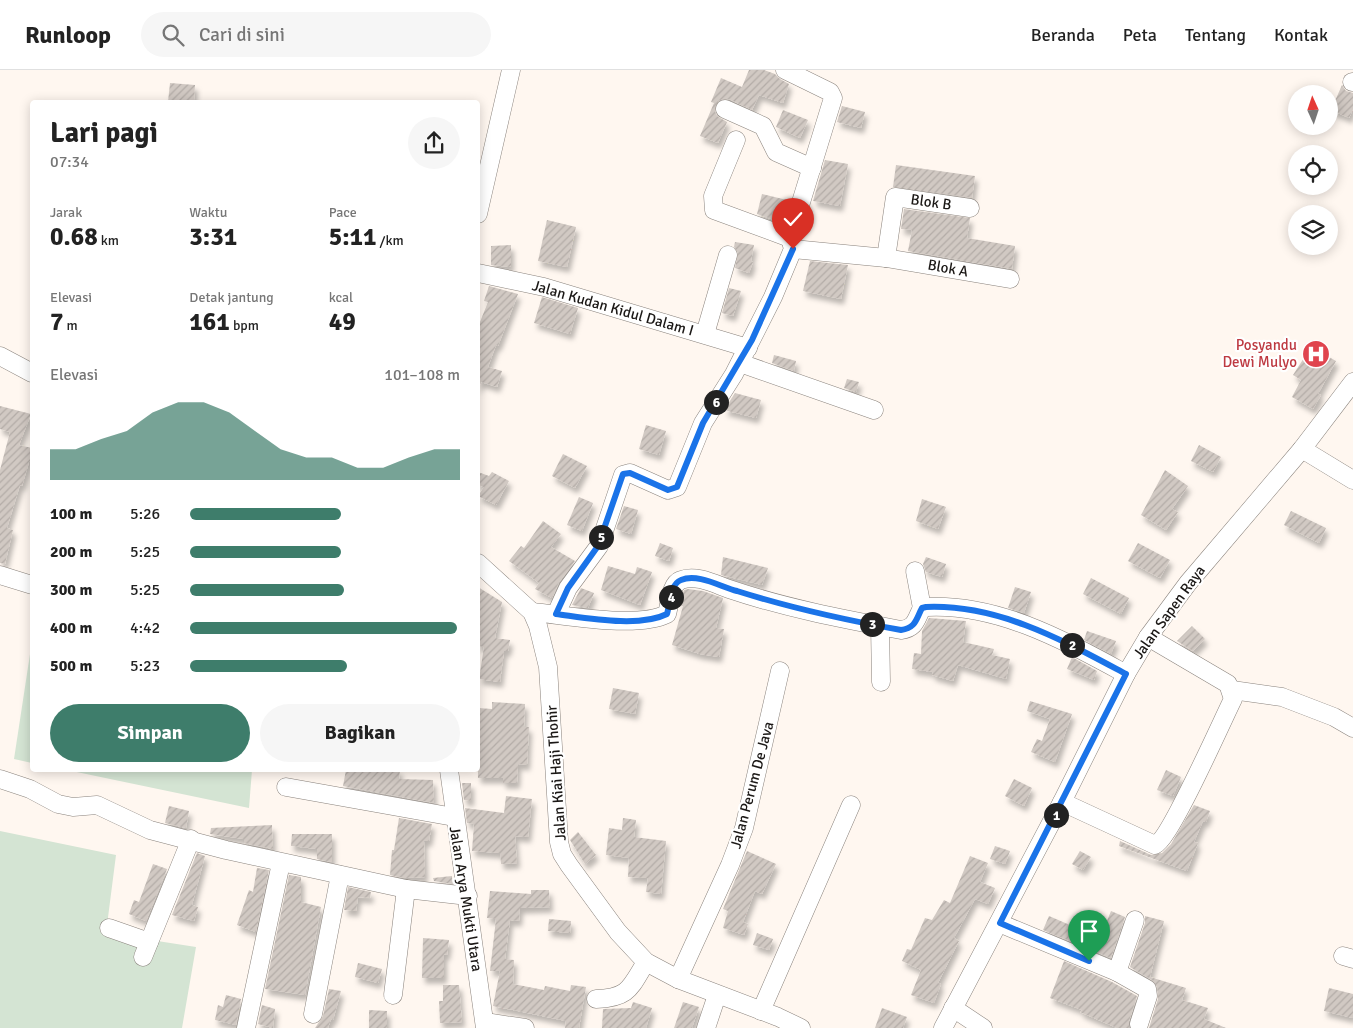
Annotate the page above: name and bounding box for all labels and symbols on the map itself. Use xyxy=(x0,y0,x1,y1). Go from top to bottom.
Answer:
north arrow xyxy=(1288,85,1338,135)
street label: Blok B xyxy=(909,190,953,214)
pin xyxy=(772,198,814,249)
street label: Blok A xyxy=(926,256,970,280)
street label: Jalan Kudan Kidul Dalam I xyxy=(530,276,696,340)
place label: Posyandu Dewi Mulyo xyxy=(1222,336,1297,371)
hospital icon: Posyandu Dewi Mulyo xyxy=(1301,339,1331,369)
pin: 6 xyxy=(704,390,728,414)
pin: 5 xyxy=(588,524,614,550)
street label: Jalan Sapen Raya xyxy=(1129,562,1209,662)
pin: 4 xyxy=(658,584,684,610)
pin: 3 xyxy=(860,612,884,636)
pin: 2 xyxy=(1060,632,1084,658)
street label: Jalan Kiai Haji Thohir xyxy=(542,704,570,841)
street label: Jalan Perum De Java xyxy=(726,720,778,850)
pin: 1 xyxy=(1044,802,1068,828)
street label: Jalan Arya Mukti Utara xyxy=(446,825,486,973)
pin xyxy=(1068,910,1110,961)

